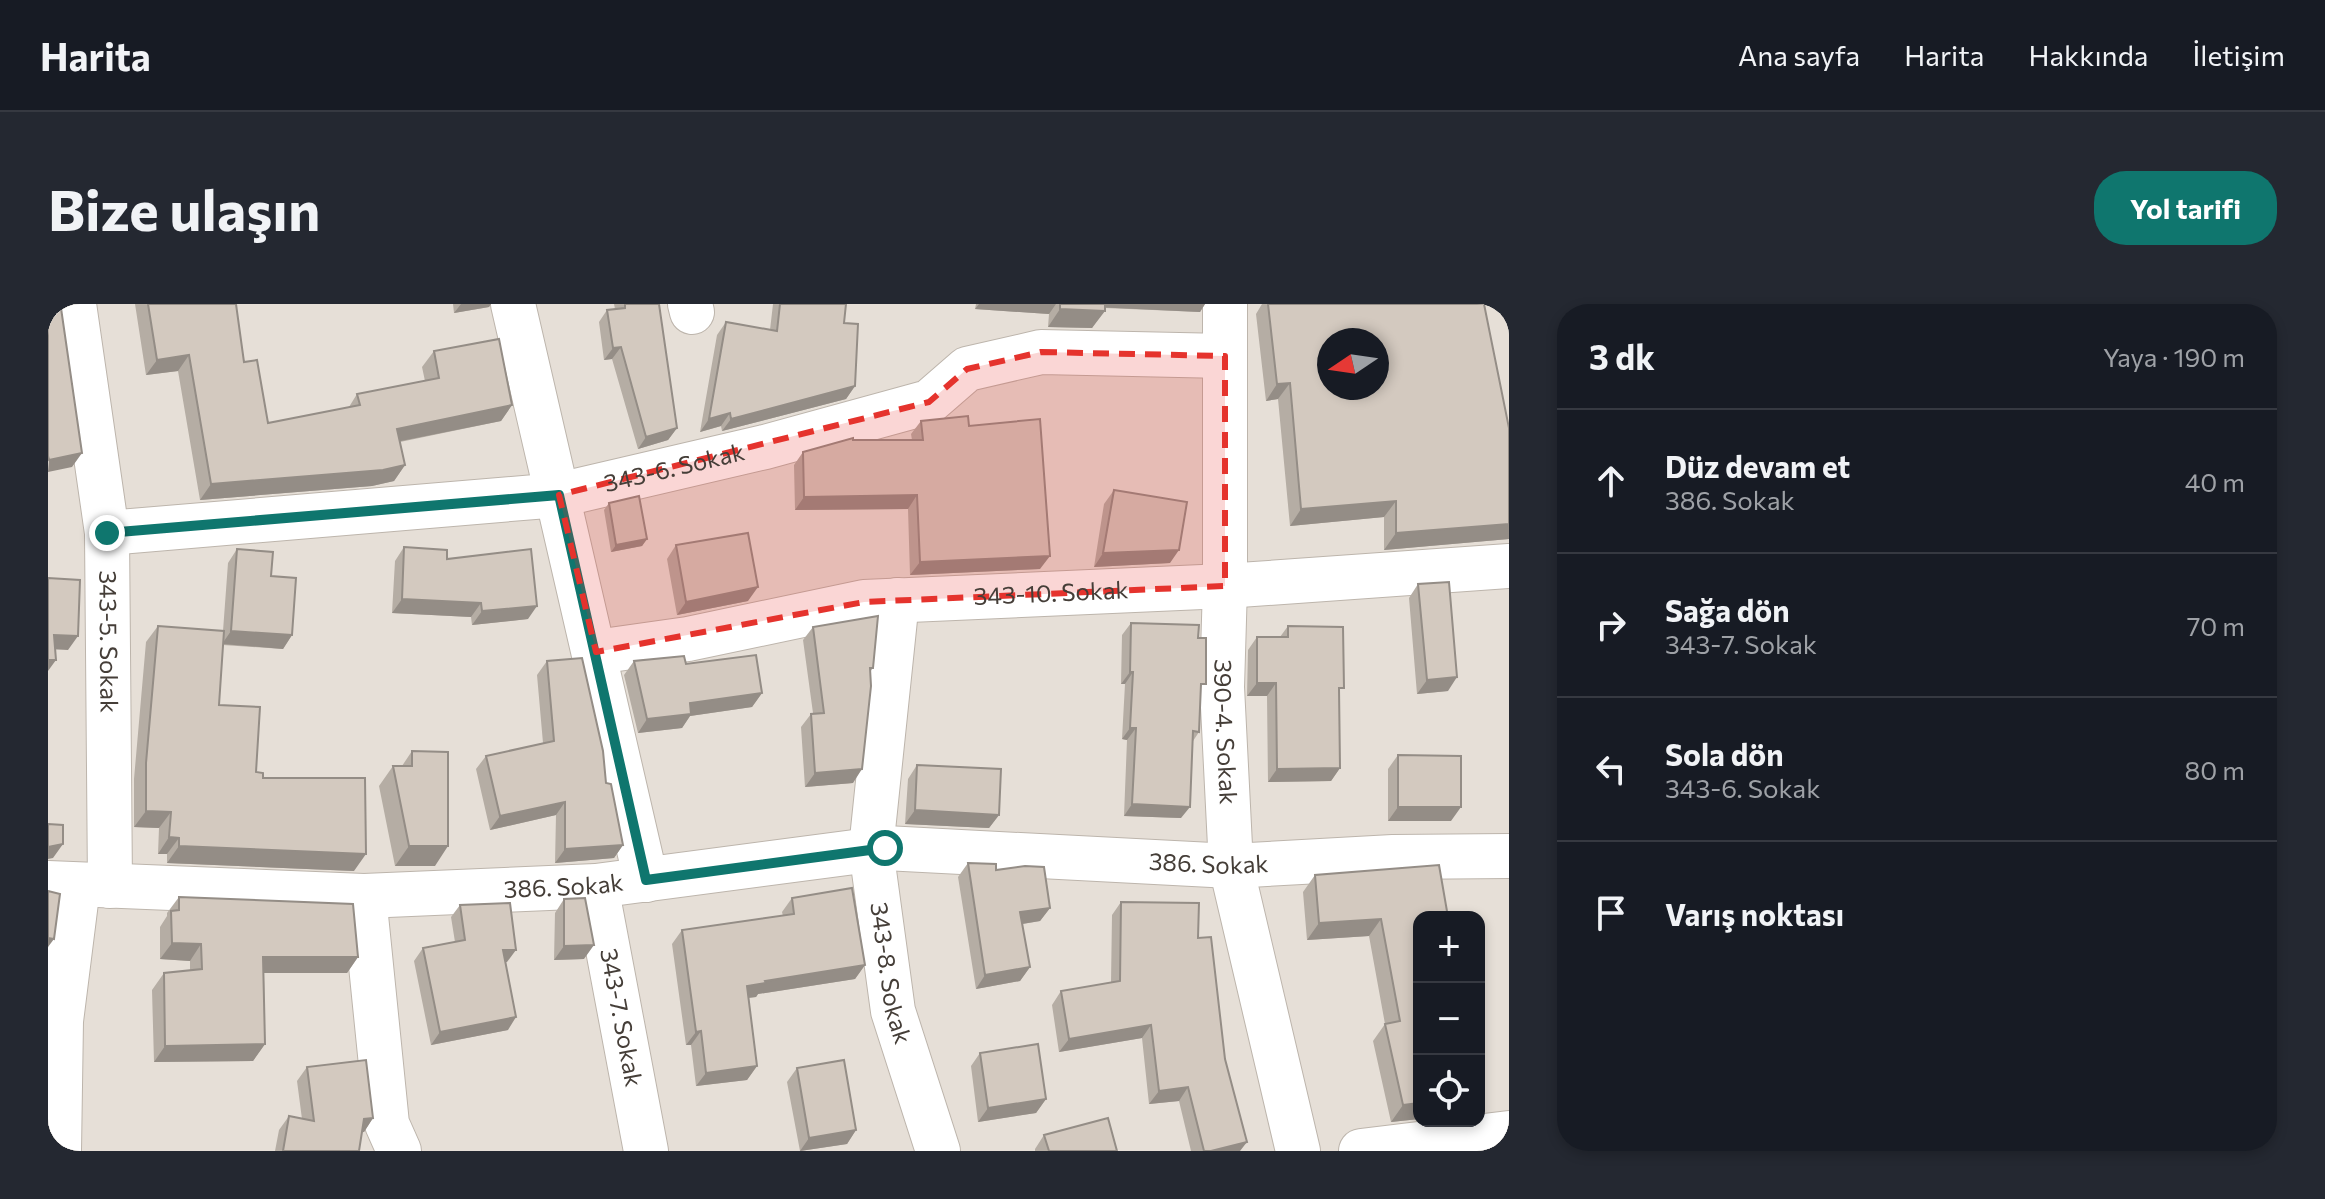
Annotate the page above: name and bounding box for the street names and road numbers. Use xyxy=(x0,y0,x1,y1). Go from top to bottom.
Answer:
street label: 343-6. Sokak xyxy=(601,436,747,497)
street label: 343-5. Sokak xyxy=(94,570,125,713)
street label: 343-10. Sokak xyxy=(973,574,1129,610)
street label: 390-4. Sokak xyxy=(1209,659,1244,805)
street label: 386. Sokak xyxy=(1148,846,1269,879)
street label: 386. Sokak xyxy=(503,867,625,903)
street label: 343-8. Sokak xyxy=(865,900,919,1047)
street label: 343-7. Sokak xyxy=(595,946,650,1089)

